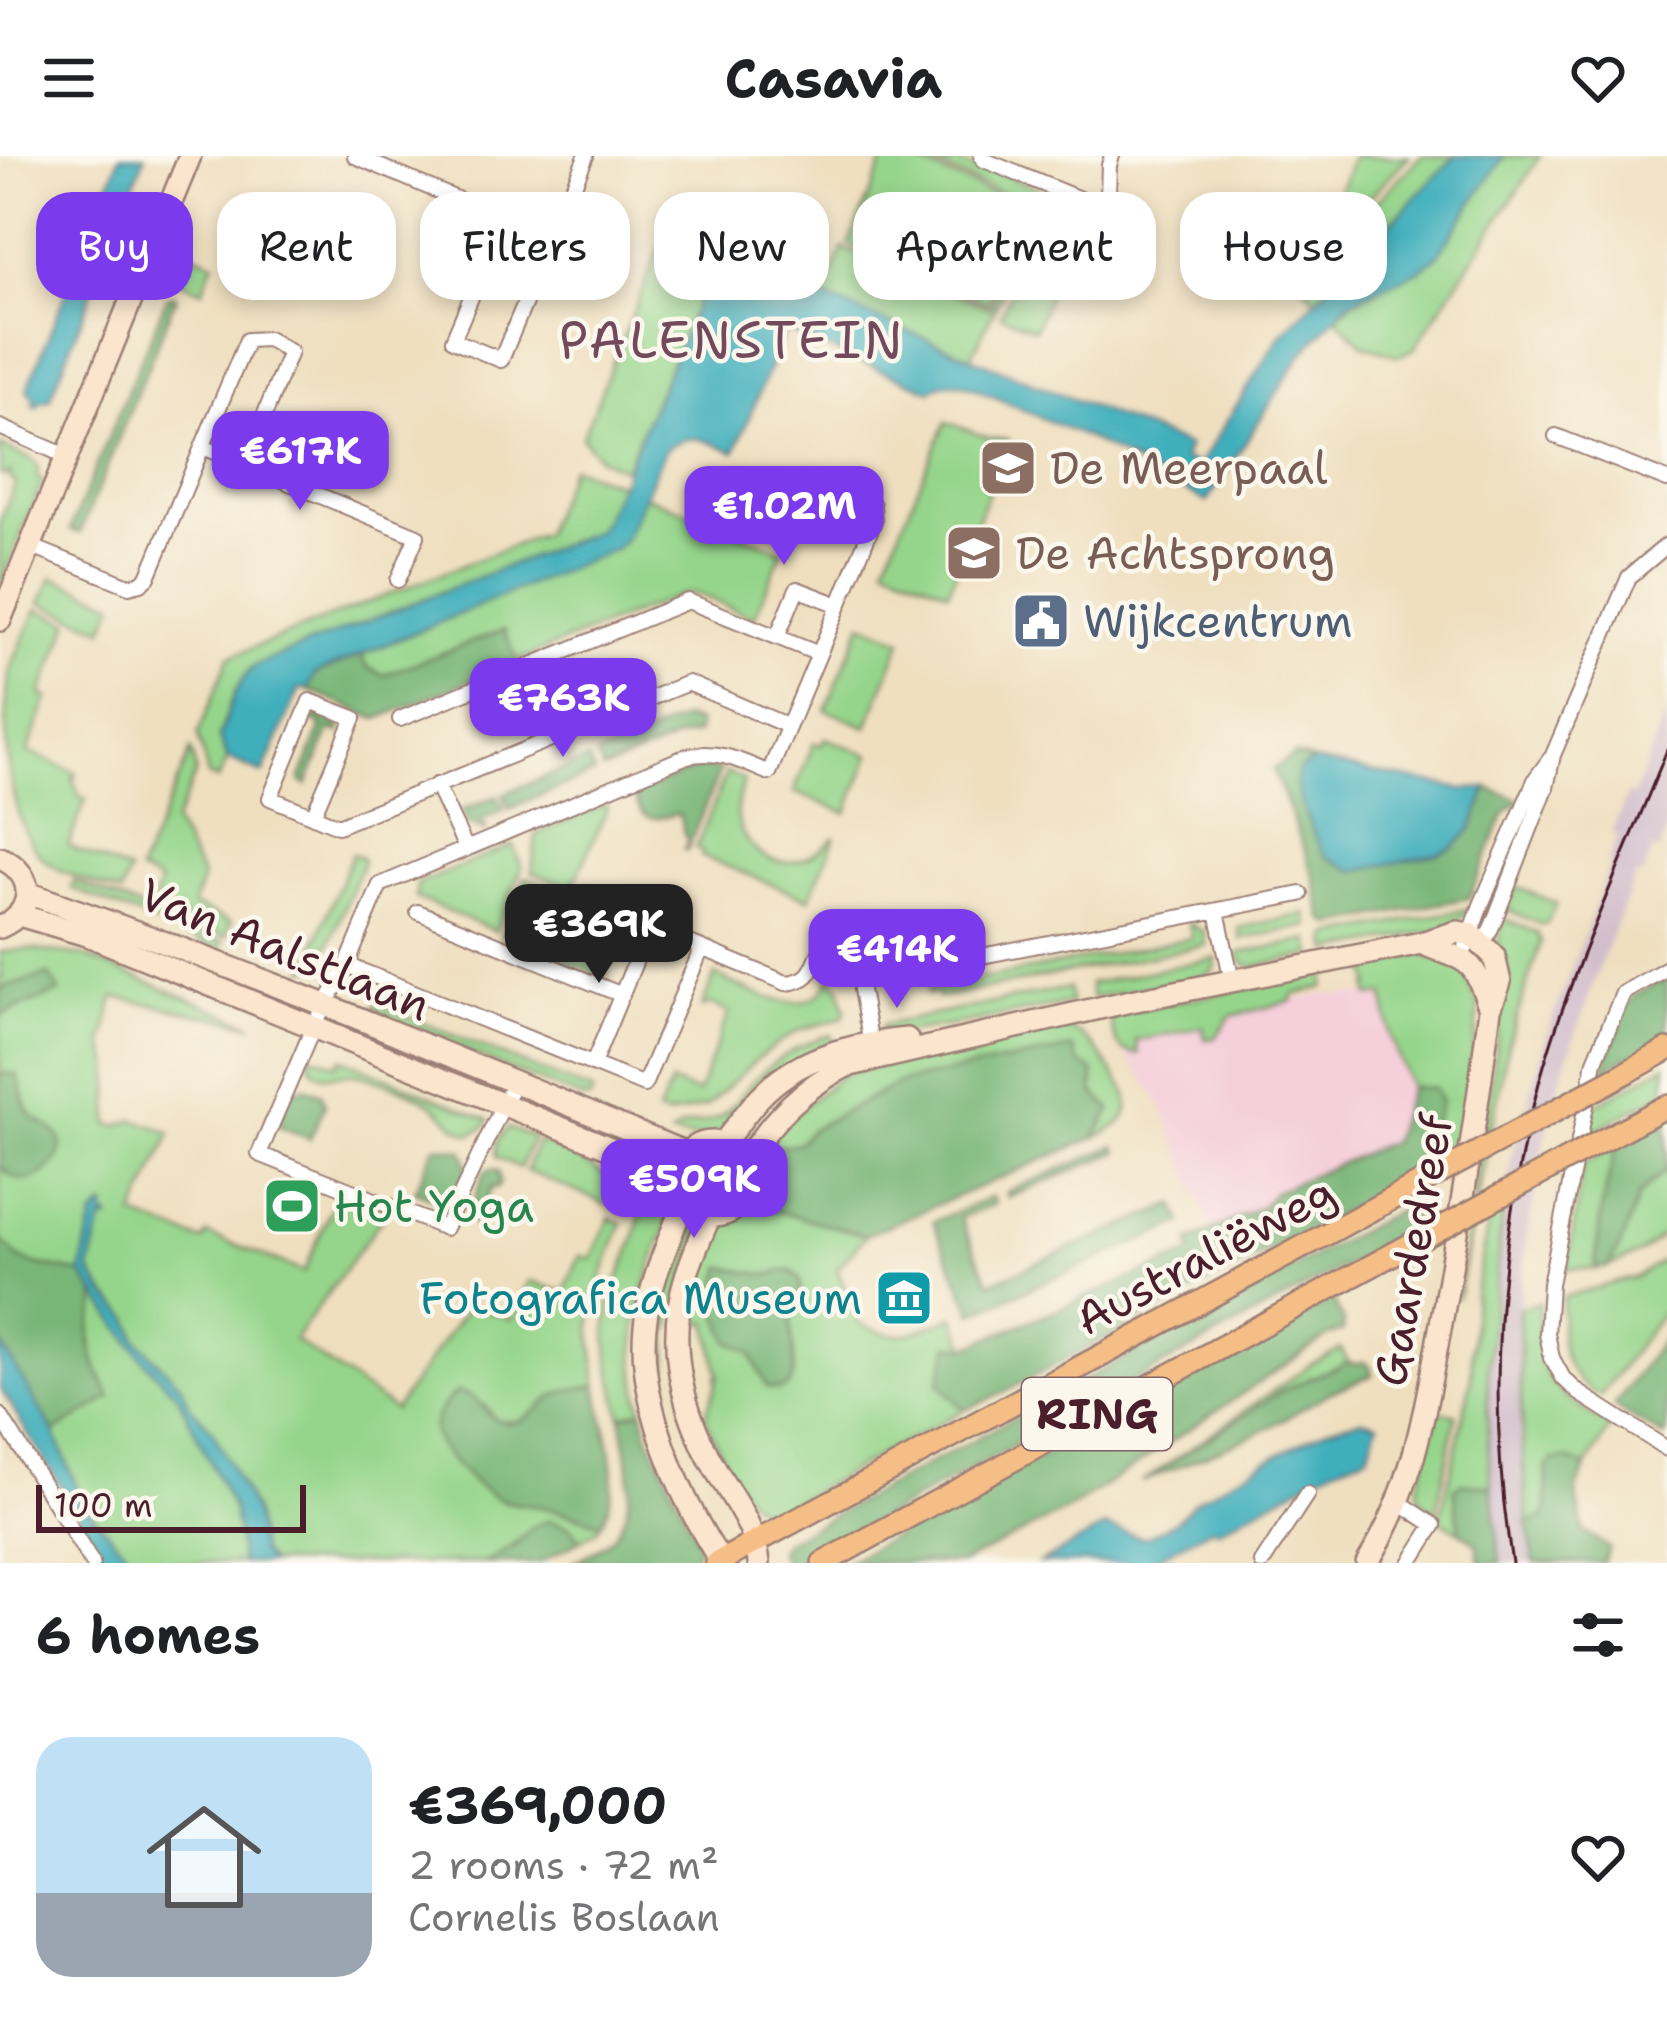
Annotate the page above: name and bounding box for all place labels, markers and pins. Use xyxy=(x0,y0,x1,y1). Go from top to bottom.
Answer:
pin: €617K xyxy=(216,411,384,513)
school or university icon: De Meerpaal xyxy=(977,437,1039,499)
place label: De Meerpaal xyxy=(1050,438,1328,498)
pin: €1.02M xyxy=(686,466,882,568)
school or university icon: De Achtsprong xyxy=(943,522,1005,584)
place label: De Achtsprong xyxy=(1016,523,1335,583)
public building icon: Wijkcentrum xyxy=(1010,590,1072,652)
place label: Wijkcentrum xyxy=(1083,591,1352,651)
pin: €763K xyxy=(479,658,647,760)
pin: €369K xyxy=(515,884,683,986)
pin: €414K xyxy=(813,909,981,1011)
pin: €509K xyxy=(610,1139,778,1241)
sports icon: Hot Yoga xyxy=(261,1175,323,1237)
place label: Hot Yoga xyxy=(334,1176,534,1236)
museum icon: Fotografica Museum xyxy=(873,1267,935,1329)
place label: Fotografica Museum xyxy=(419,1268,862,1328)

